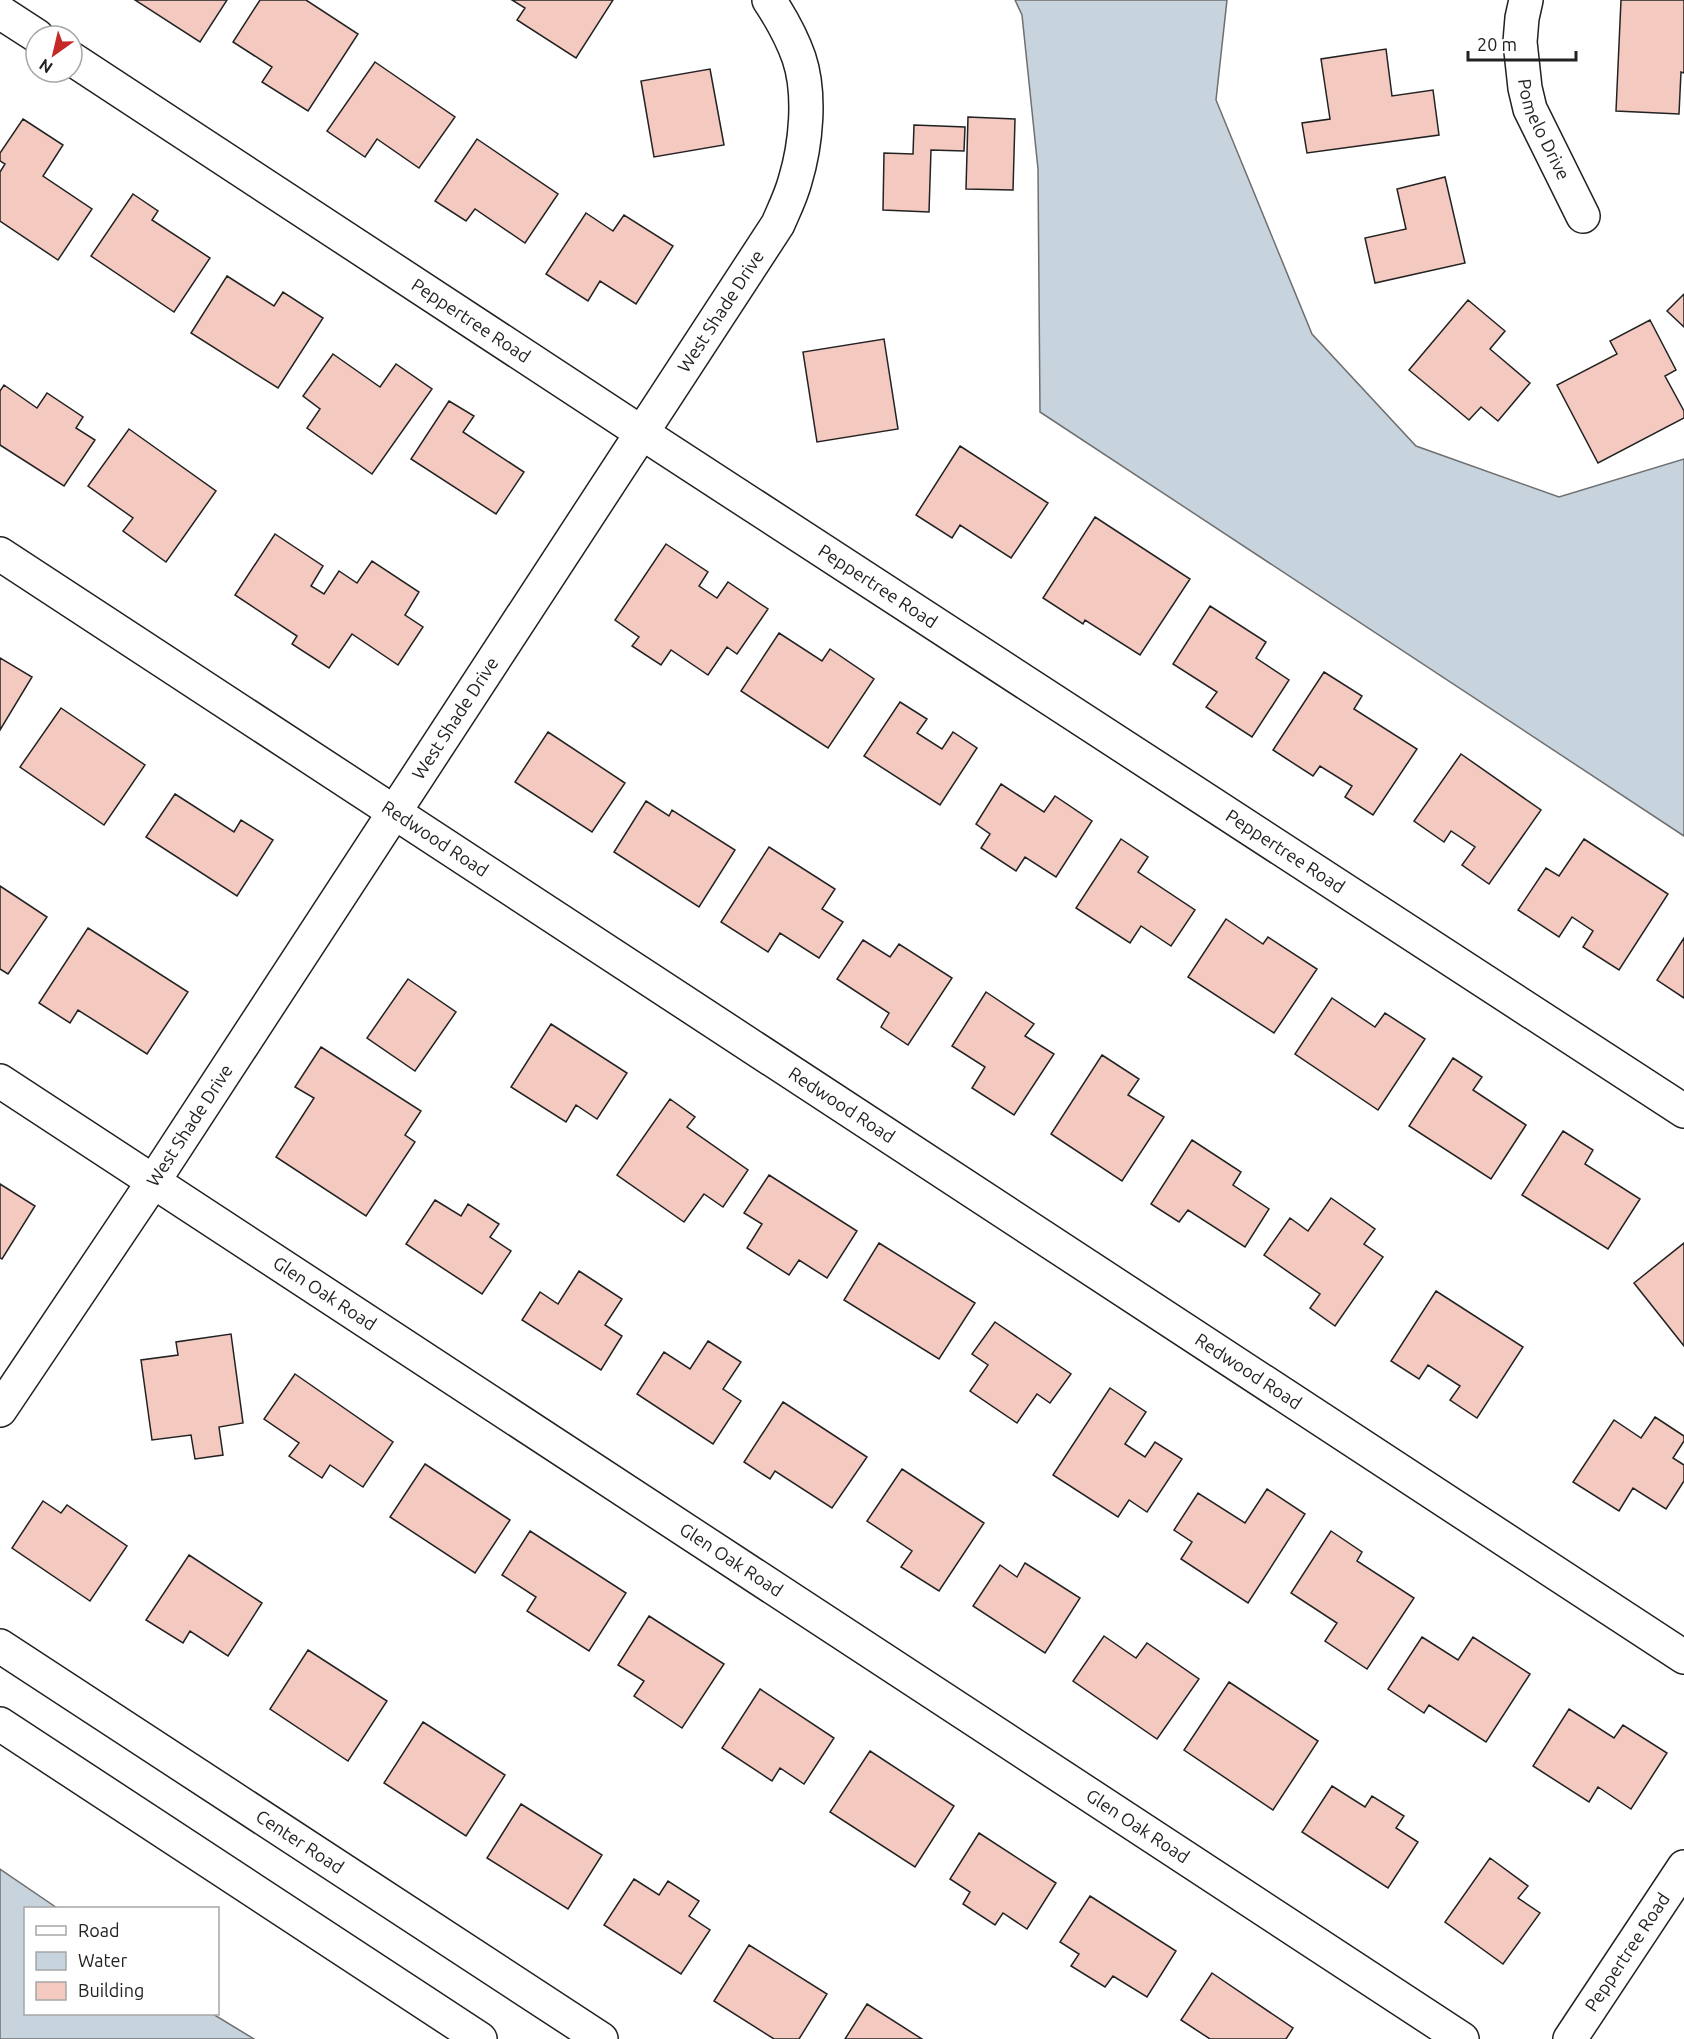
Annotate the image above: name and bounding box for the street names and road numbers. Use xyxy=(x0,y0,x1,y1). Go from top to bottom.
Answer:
street label: Pomelo Drive xyxy=(1515,78,1574,183)
street label: West Shade Drive xyxy=(673,246,767,376)
street label: Peppertree Road xyxy=(408,274,534,366)
street label: Peppertree Road xyxy=(815,540,941,631)
street label: West Shade Drive xyxy=(408,653,502,783)
street label: Redwood Road xyxy=(379,796,492,880)
street label: Peppertree Road xyxy=(1223,805,1349,897)
street label: West Shade Drive xyxy=(142,1060,236,1190)
street label: Redwood Road xyxy=(785,1062,899,1146)
street label: Glen Oak Road xyxy=(270,1252,380,1334)
street label: Redwood Road xyxy=(1192,1329,1306,1413)
street label: Glen Oak Road xyxy=(676,1518,787,1600)
street label: Glen Oak Road xyxy=(1083,1785,1193,1867)
street label: Center Road xyxy=(253,1805,348,1877)
street label: Peppertree Road xyxy=(1580,1889,1673,2015)

